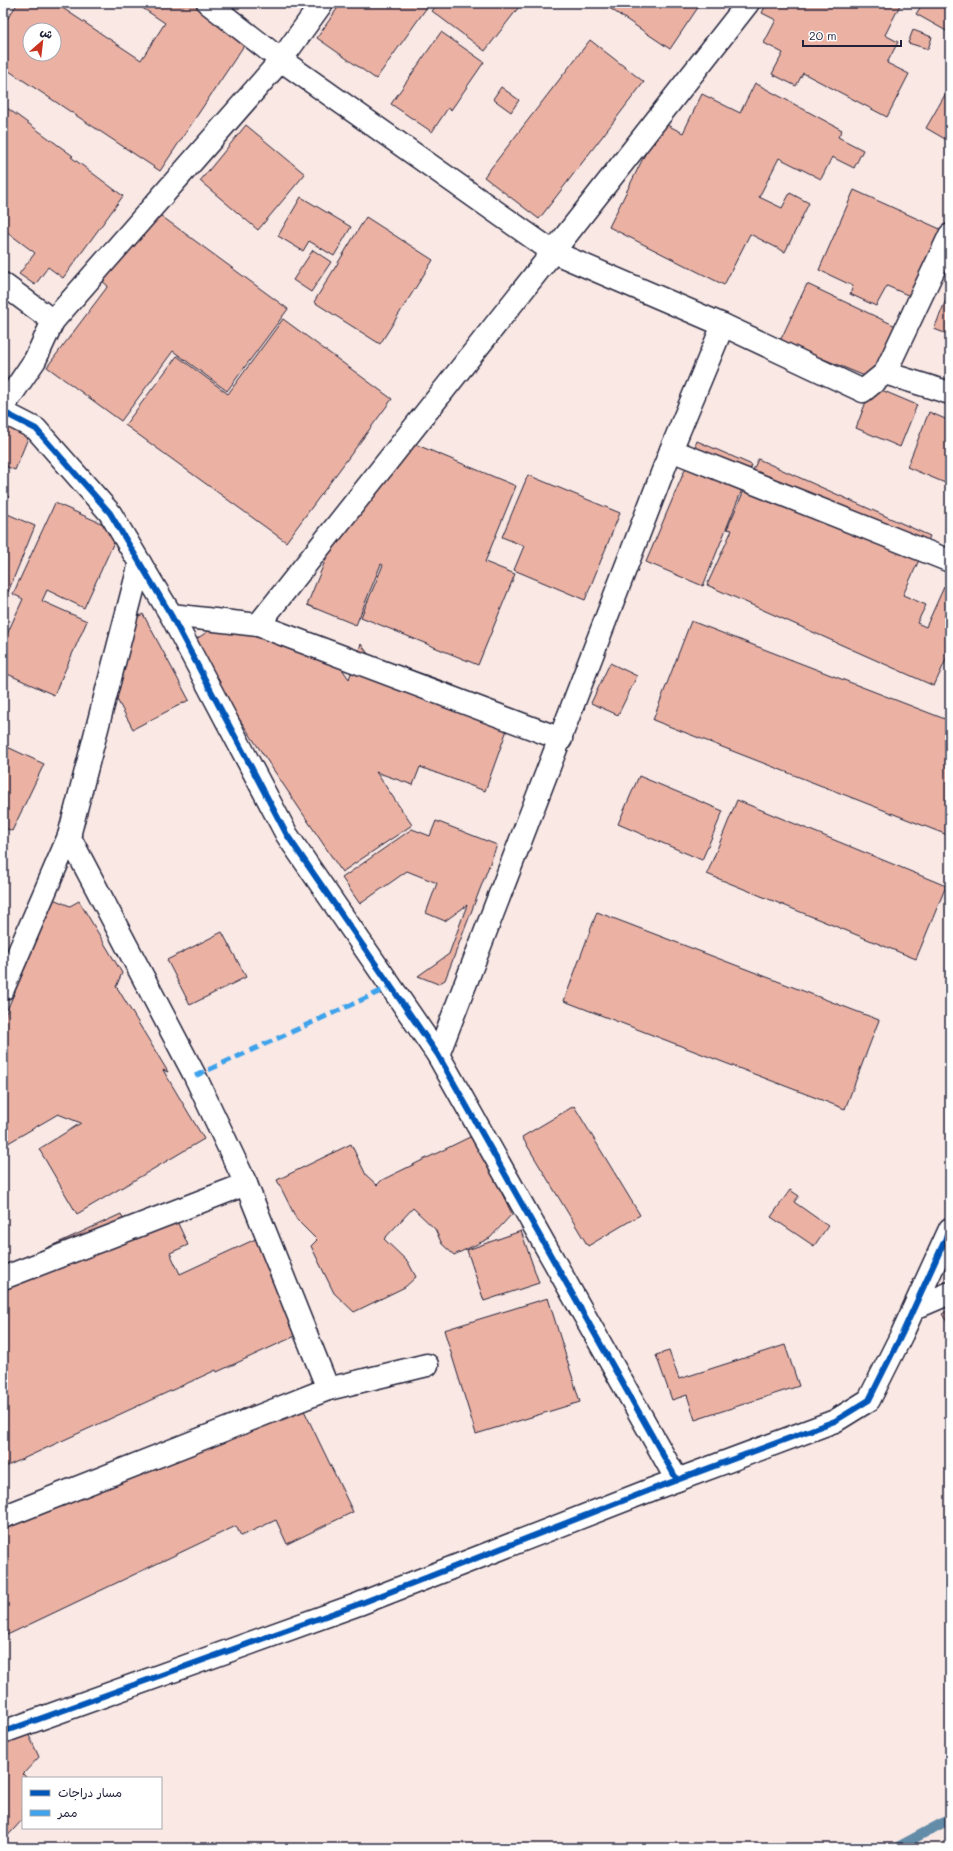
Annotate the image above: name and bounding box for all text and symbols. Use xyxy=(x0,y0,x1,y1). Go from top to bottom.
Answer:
north arrow xyxy=(22,22,62,62)
scale bar xyxy=(803,22,901,48)
text: ش xyxy=(38,23,56,42)
text: 20 m xyxy=(809,27,837,43)
legend xyxy=(22,1777,162,1829)
text: مسار دراجات xyxy=(58,1784,122,1801)
text: ممر xyxy=(57,1804,77,1820)

